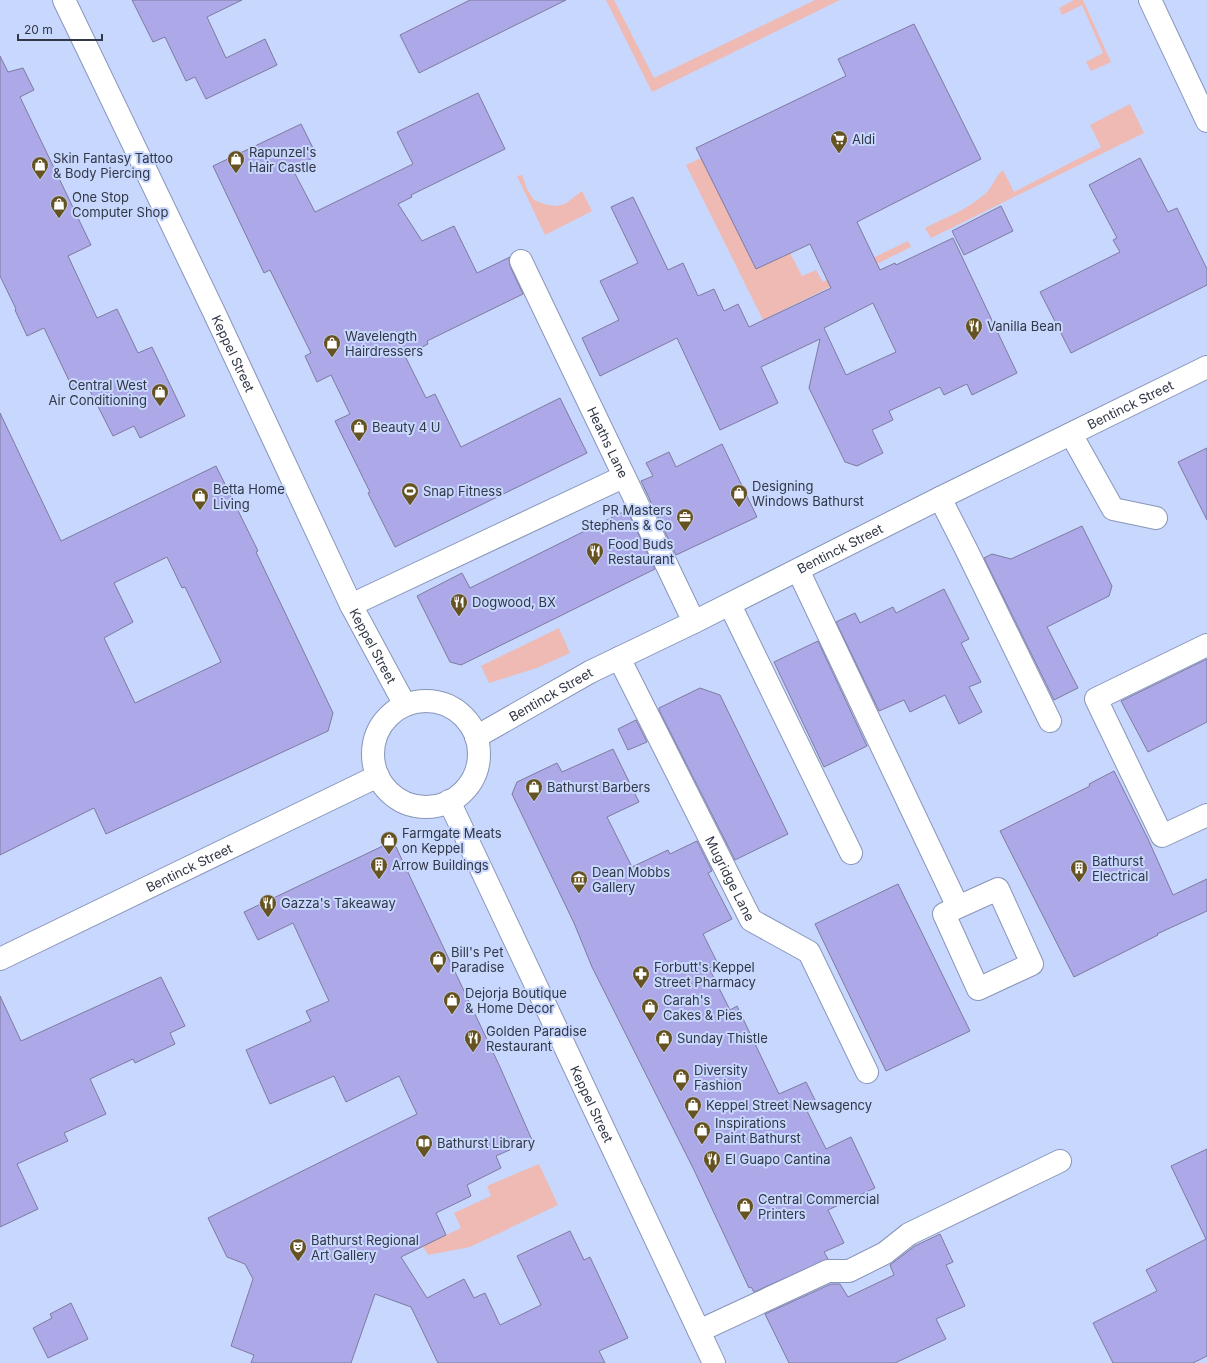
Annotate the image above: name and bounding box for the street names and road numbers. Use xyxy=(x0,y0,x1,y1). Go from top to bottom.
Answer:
street label: Keppel Street xyxy=(209,313,258,394)
street label: Bentinck Street xyxy=(1085,377,1176,433)
street label: Heaths Lane xyxy=(584,404,632,481)
street label: Bentinck Street xyxy=(794,520,885,577)
street label: Keppel Street xyxy=(346,606,400,686)
street label: Bentinck Street xyxy=(506,664,595,725)
street label: Mugridge Lane xyxy=(702,834,758,924)
street label: Bentinck Street xyxy=(143,840,235,895)
street label: Keppel Street xyxy=(567,1063,617,1145)

